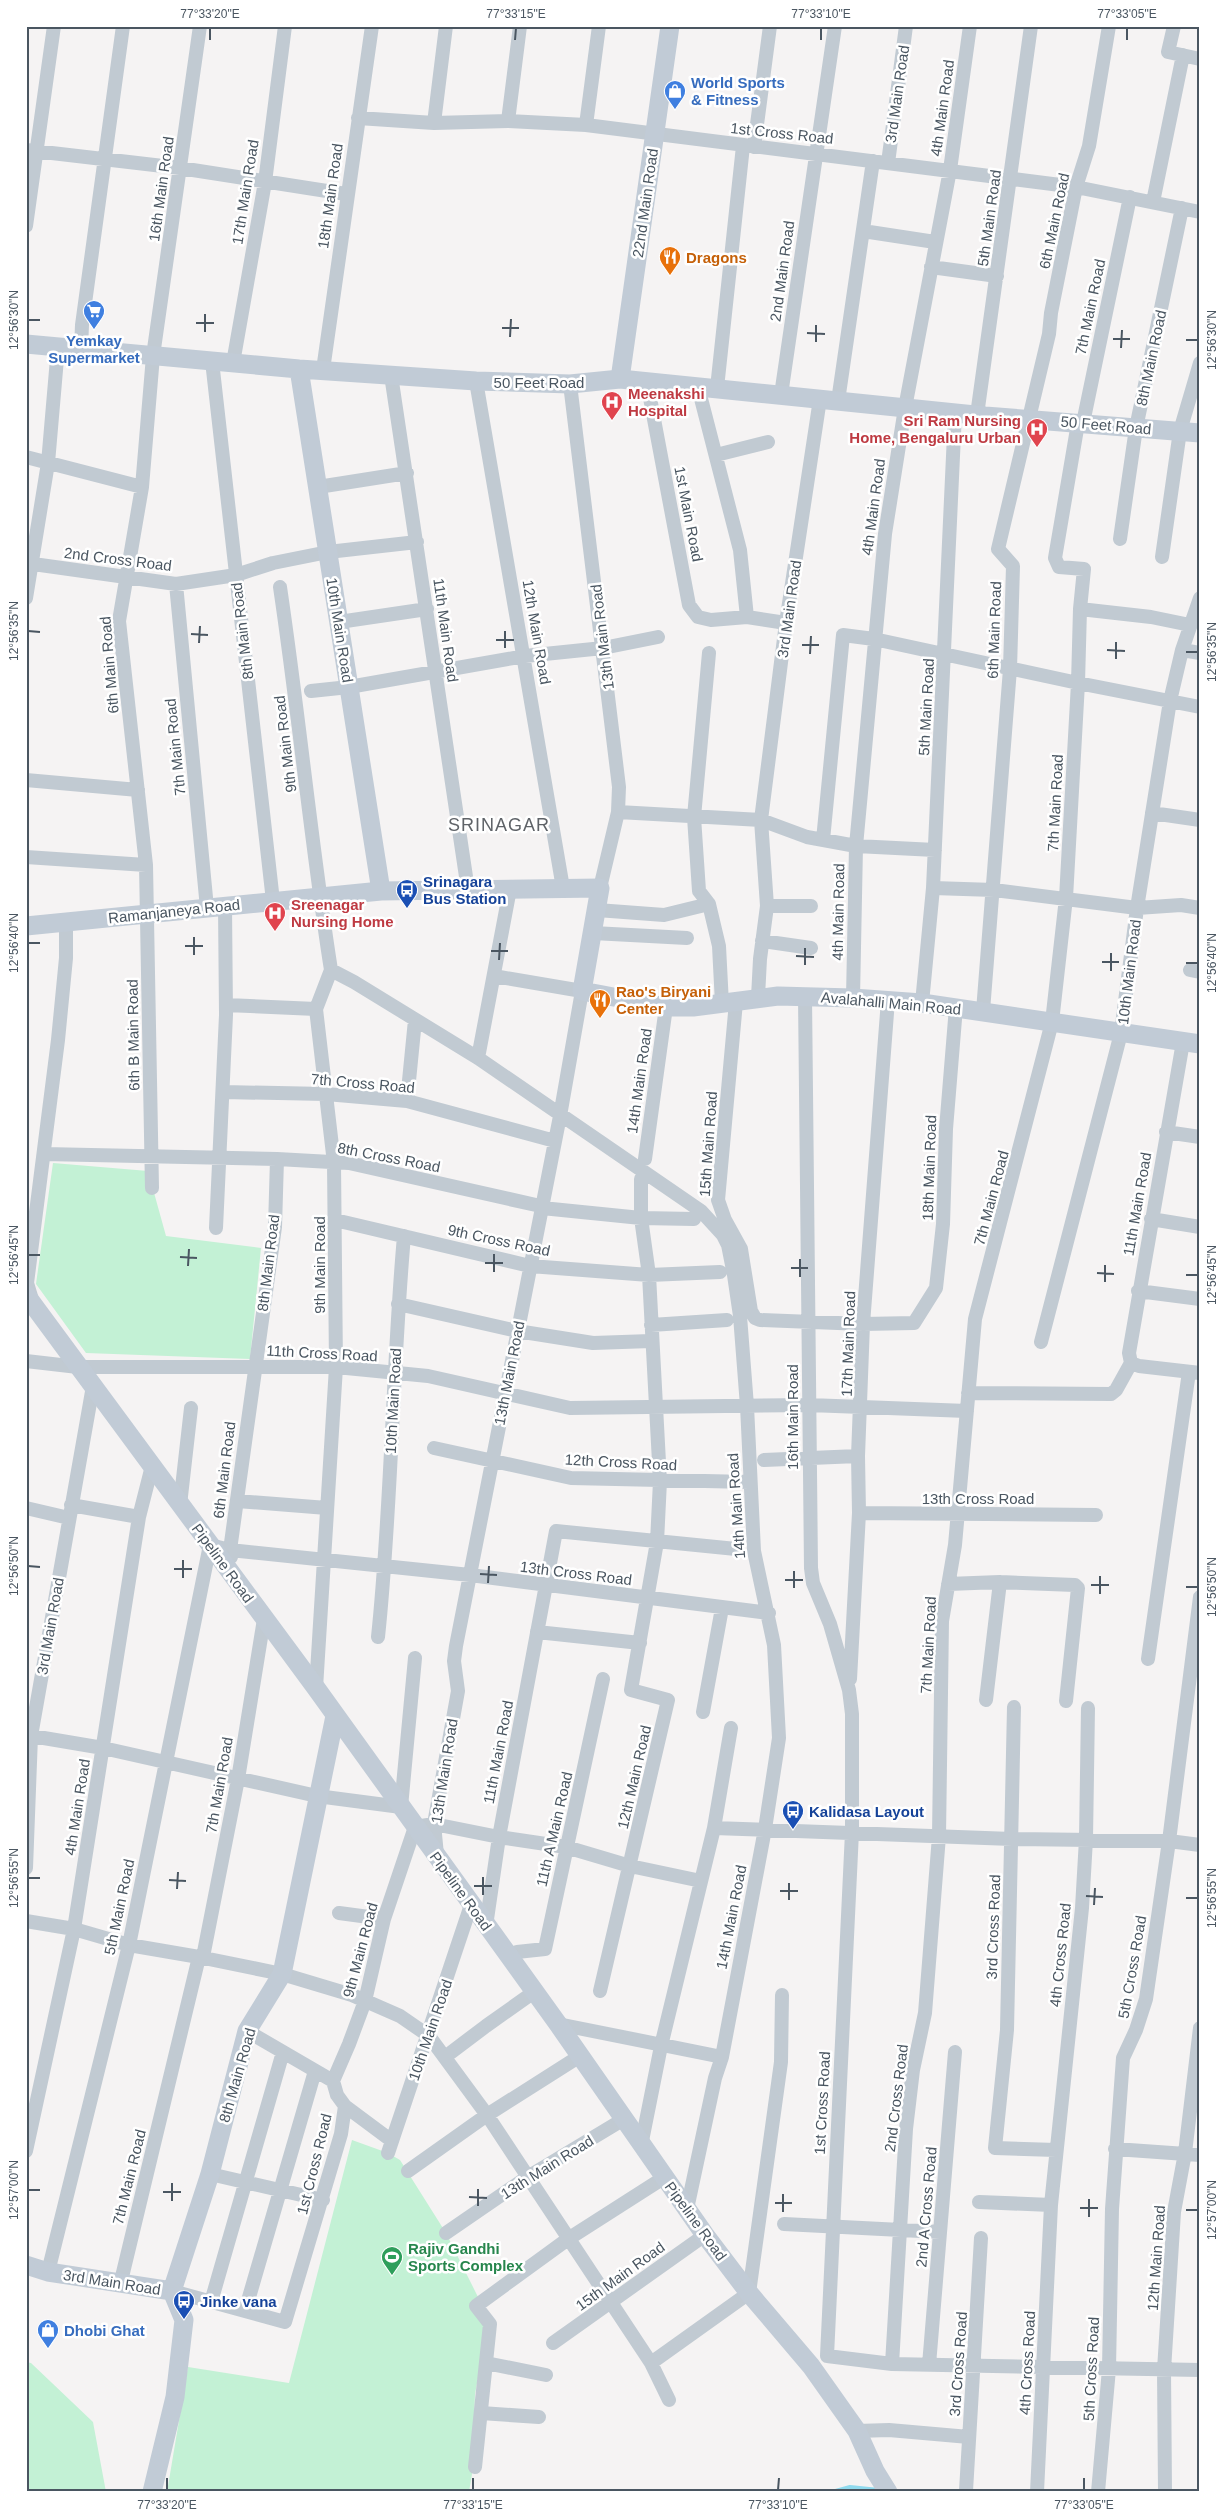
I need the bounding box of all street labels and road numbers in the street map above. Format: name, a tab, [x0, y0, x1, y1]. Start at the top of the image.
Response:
street label: 3rd Main Road	[882, 44, 912, 144]
street label: 4th Main Road	[927, 59, 957, 157]
street label: 1st Cross Road	[730, 119, 834, 147]
street label: 16th Main Road	[145, 135, 177, 243]
street label: 17th Main Road	[228, 138, 262, 246]
street label: 18th Main Road	[314, 142, 346, 250]
street label: 22nd Main Road	[629, 147, 661, 259]
street label: 5th Main Road	[974, 169, 1004, 267]
street label: 6th Main Road	[1036, 172, 1072, 270]
street label: 2nd Main Road	[767, 219, 797, 323]
street label: 7th Main Road	[1072, 258, 1108, 356]
street label: 8th Main Road	[1133, 309, 1169, 407]
street label: 50 Feet Road	[494, 374, 584, 391]
street label: 50 Feet Road	[1060, 413, 1152, 437]
street label: 4th Main Road	[858, 458, 888, 556]
street label: 1st Main Road	[671, 465, 707, 563]
street label: 2nd Cross Road	[63, 544, 173, 574]
street label: 3rd Main Road	[774, 559, 804, 659]
street label: 10th Main Road	[323, 576, 357, 684]
street label: 11th Main Road	[430, 577, 462, 683]
street label: 12th Main Road	[519, 578, 555, 686]
street label: 6th Main Road	[984, 581, 1004, 679]
street label: 8th Main Road	[228, 582, 256, 680]
street label: 13th Main Road	[587, 583, 617, 691]
street label: 6th Main Road	[96, 616, 122, 714]
street label: 5th Main Road	[915, 658, 937, 756]
street label: 9th Main Road	[271, 695, 299, 793]
street label: 7th Main Road	[161, 698, 189, 796]
street label: 7th Main Road	[1044, 754, 1066, 852]
street label: 4th Main Road	[829, 863, 847, 961]
street label: Ramanjaneya Road	[107, 896, 241, 926]
street label: 10th Main Road	[1114, 918, 1144, 1026]
street label: 6th B Main Road	[124, 979, 142, 1091]
street label: Avalahalli Main Road	[820, 988, 962, 1018]
street label: 14th Main Road	[623, 1027, 655, 1135]
street label: 7th Cross Road	[310, 1070, 416, 1096]
street label: 15th Main Road	[696, 1091, 720, 1197]
street label: 18th Main Road	[919, 1115, 939, 1221]
street label: 8th Cross Road	[336, 1139, 442, 1175]
street label: 7th Main Road	[970, 1149, 1012, 1247]
street label: 11th Main Road	[1120, 1151, 1154, 1257]
street label: 8th Main Road	[254, 1214, 282, 1312]
street label: 9th Main Road	[311, 1216, 328, 1314]
street label: 9th Cross Road	[446, 1221, 552, 1259]
street label: 17th Main Road	[838, 1291, 858, 1397]
street label: 13th Main Road	[491, 1319, 527, 1427]
street label: 11th Cross Road	[266, 1342, 378, 1364]
street label: 10th Main Road	[382, 1348, 404, 1454]
street label: 16th Main Road	[784, 1364, 801, 1470]
street label: 6th Main Road	[210, 1421, 238, 1519]
street label: 12th Cross Road	[564, 1451, 678, 1473]
street label: 14th Main Road	[724, 1453, 748, 1559]
street label: 13th Cross Road	[922, 1490, 1034, 1507]
street label: Pipeline Road	[189, 1520, 257, 1606]
street label: 13th Cross Road	[519, 1558, 633, 1588]
street label: 3rd Main Road	[33, 1576, 67, 1676]
street label: 7th Main Road	[917, 1596, 939, 1694]
street label: 11th Main Road	[480, 1699, 516, 1805]
street label: 13th Main Road	[427, 1717, 461, 1825]
street label: 12th Main Road	[614, 1723, 654, 1831]
street label: 7th Main Road	[202, 1735, 236, 1835]
street label: 4th Main Road	[61, 1757, 93, 1857]
street label: 11th A Main Road	[533, 1770, 575, 1888]
street label: Pipeline Road	[427, 1848, 495, 1934]
street label: 5th Main Road	[101, 1858, 137, 1956]
street label: 14th Main Road	[713, 1863, 749, 1971]
street label: 3rd Cross Road	[983, 1874, 1003, 1980]
street label: 9th Main Road	[339, 1901, 381, 1999]
street label: 4th Cross Road	[1046, 1902, 1074, 2008]
street label: 5th Cross Road	[1115, 1914, 1149, 2020]
street label: 10th Main Road	[405, 1977, 455, 2083]
street label: 8th Main Road	[215, 2026, 259, 2124]
street label: 2nd Cross Road	[881, 2043, 911, 2153]
street label: 1st Cross Road	[811, 2051, 833, 2155]
street label: 1st Cross Road	[293, 2112, 335, 2216]
street label: 7th Main Road	[109, 2128, 149, 2226]
street label: 13th Main Road	[498, 2132, 596, 2202]
street label: 2nd A Cross Road	[912, 2146, 940, 2268]
street label: Pipeline Road	[662, 2178, 730, 2264]
street label: 12th Main Road	[1144, 2205, 1168, 2311]
street label: 15th Main Road	[572, 2238, 668, 2314]
street label: 3rd Main Road	[62, 2266, 162, 2298]
street label: 3rd Cross Road	[946, 2311, 970, 2417]
street label: 4th Cross Road	[1016, 2311, 1038, 2415]
street label: 5th Cross Road	[1080, 2317, 1102, 2421]

